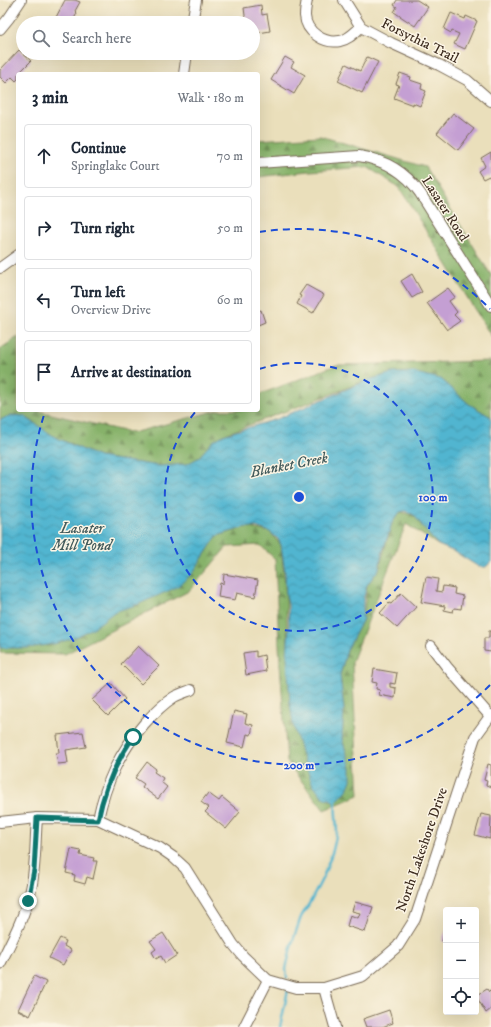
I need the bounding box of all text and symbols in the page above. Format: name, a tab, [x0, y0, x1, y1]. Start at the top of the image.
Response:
street label: Forsythia Trail	[378, 15, 462, 68]
search box	[16, 16, 260, 60]
icon: search	[30, 27, 52, 49]
text: Search here	[62, 29, 131, 48]
text: 3 min	[32, 87, 68, 109]
text: Walk · 180 m	[177, 90, 244, 106]
text: Continue	[71, 139, 126, 158]
icon: ahead	[33, 145, 55, 167]
text: 70 m	[217, 148, 243, 164]
text: Springlake Court	[71, 158, 160, 174]
street label: Lasater Road	[417, 173, 473, 245]
icon: right	[33, 217, 55, 239]
text: Turn right	[71, 219, 134, 238]
text: 50 m	[217, 220, 243, 236]
text: Turn left	[71, 283, 125, 302]
icon: left	[33, 289, 55, 311]
text: 60 m	[217, 292, 243, 308]
text: Overview Drive	[71, 302, 151, 318]
icon: arrive	[33, 361, 55, 383]
text: Arrive at destination	[71, 363, 191, 382]
water label: Blanket Creek	[248, 448, 330, 482]
centre of rings	[292, 490, 306, 504]
text: 100 m	[419, 490, 447, 505]
water label: Lasater Mill Pond	[51, 519, 114, 555]
route start	[124, 728, 142, 746]
text: 200 m	[284, 758, 314, 773]
street label: North Lakeshore Drive	[392, 785, 452, 915]
route end	[19, 892, 37, 910]
map controls	[443, 907, 479, 1015]
button: +	[443, 907, 479, 943]
button: −	[443, 943, 479, 979]
button: locate	[443, 979, 479, 1015]

